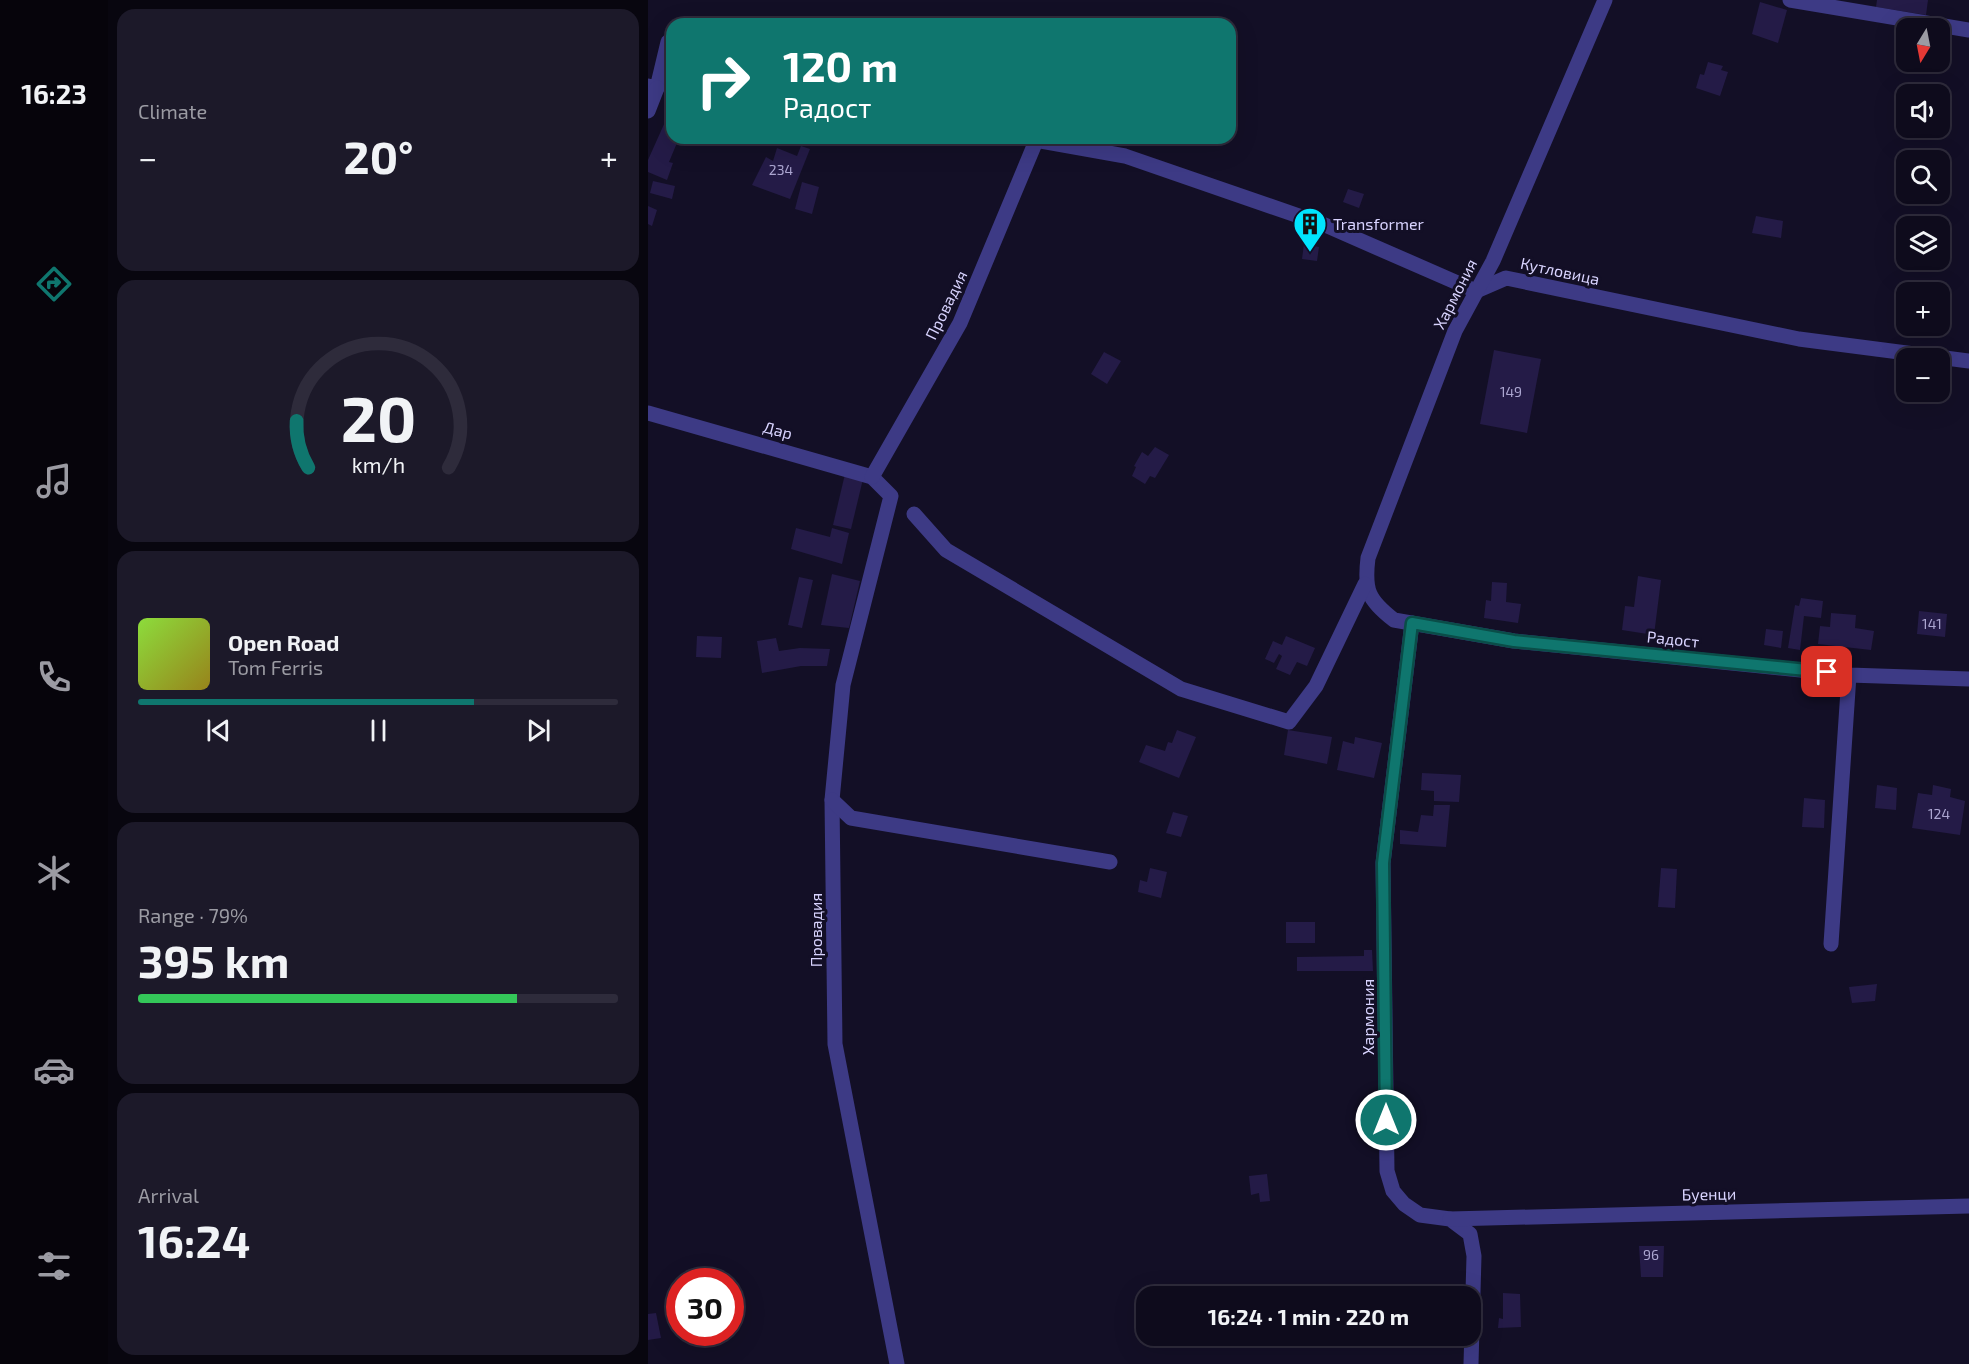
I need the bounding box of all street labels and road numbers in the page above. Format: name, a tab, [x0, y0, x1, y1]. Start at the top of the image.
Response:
street label: Кутловица	[1519, 253, 1601, 289]
street label: Хармония	[1429, 255, 1480, 332]
street label: Провадия	[921, 267, 970, 342]
street label: Дар	[762, 417, 795, 442]
street label: Радост	[1646, 626, 1700, 651]
street label: Провадия	[806, 893, 825, 967]
street label: Хармония	[1358, 979, 1377, 1055]
street label: Буенци	[1681, 1184, 1737, 1204]

